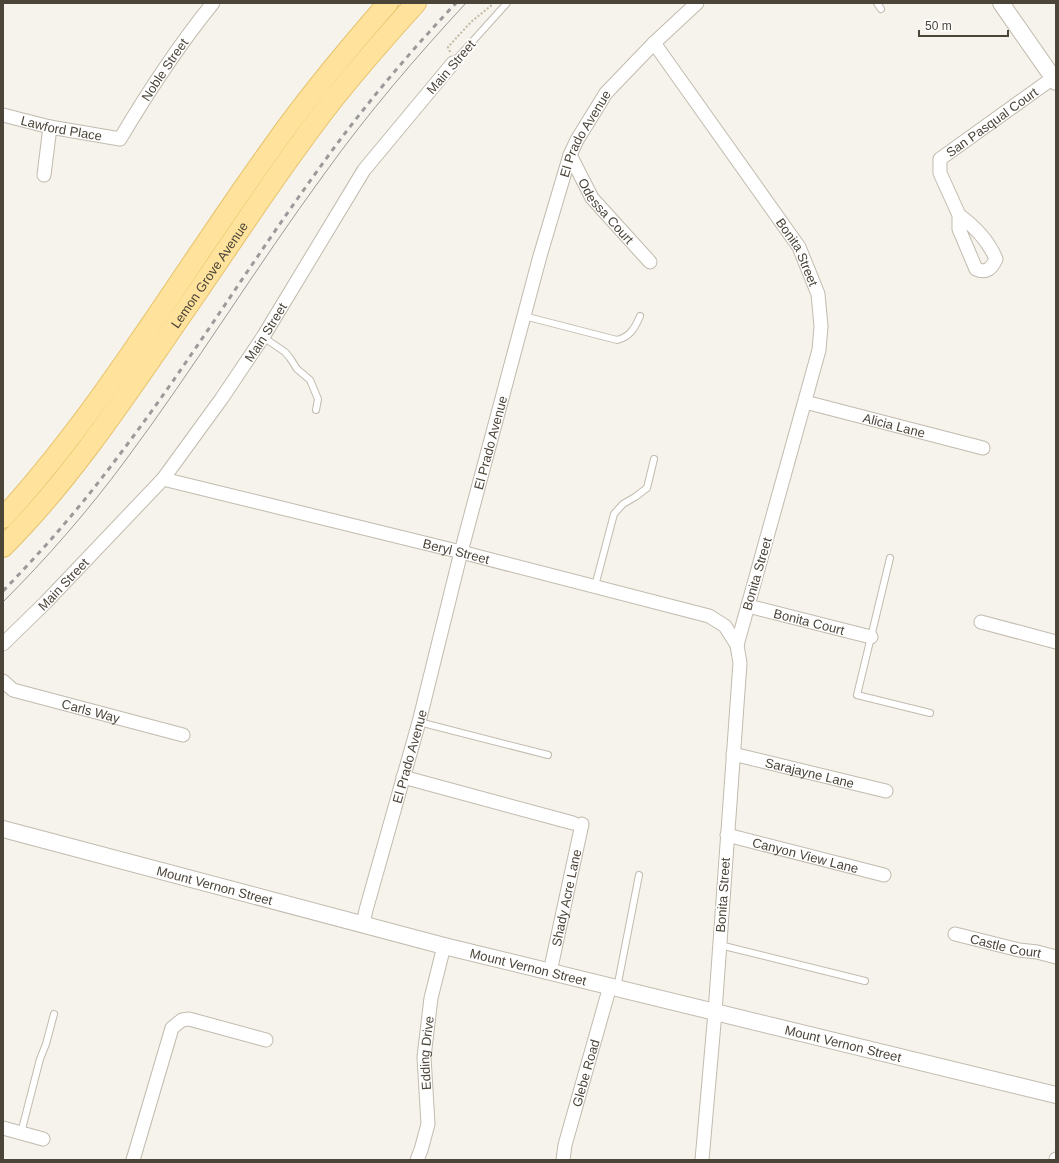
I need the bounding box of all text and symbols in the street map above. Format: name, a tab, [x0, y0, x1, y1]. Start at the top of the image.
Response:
scale bar	[919, 12, 1008, 38]
text: 50 m	[925, 19, 952, 33]
street label: Noble Street	[138, 35, 191, 104]
street label: Main Street	[424, 37, 479, 97]
street label: San Pasqual Court	[943, 84, 1041, 160]
street label: El Prado Avenue	[556, 87, 613, 179]
street label: Lawford Place	[19, 112, 103, 143]
street label: Odessa Court	[576, 175, 637, 247]
street label: Bonita Street	[773, 215, 822, 288]
street label: Lemon Grove Avenue	[167, 219, 251, 331]
street label: Main Street	[241, 300, 290, 364]
street label: El Prado Avenue	[470, 394, 510, 491]
street label: Alicia Lane	[861, 410, 927, 440]
street label: Beryl Street	[422, 535, 492, 567]
street label: Bonita Street	[739, 535, 775, 612]
street label: Main Street	[35, 554, 92, 613]
street label: Bonita Court	[772, 605, 846, 638]
street label: Carls Way	[60, 696, 122, 726]
street label: El Prado Avenue	[389, 708, 429, 805]
street label: Sarajayne Lane	[764, 755, 856, 791]
street label: Canyon View Lane	[751, 834, 860, 876]
street label: Shady Acre Lane	[548, 848, 584, 948]
street label: Bonita Street	[713, 857, 733, 933]
street label: Mount Vernon Street	[155, 863, 275, 908]
street label: Castle Court	[969, 931, 1043, 960]
street label: Mount Vernon Street	[468, 945, 588, 988]
street label: Edding Drive	[417, 1015, 436, 1090]
street label: Mount Vernon Street	[783, 1022, 903, 1065]
street label: Glebe Road	[569, 1038, 602, 1108]

